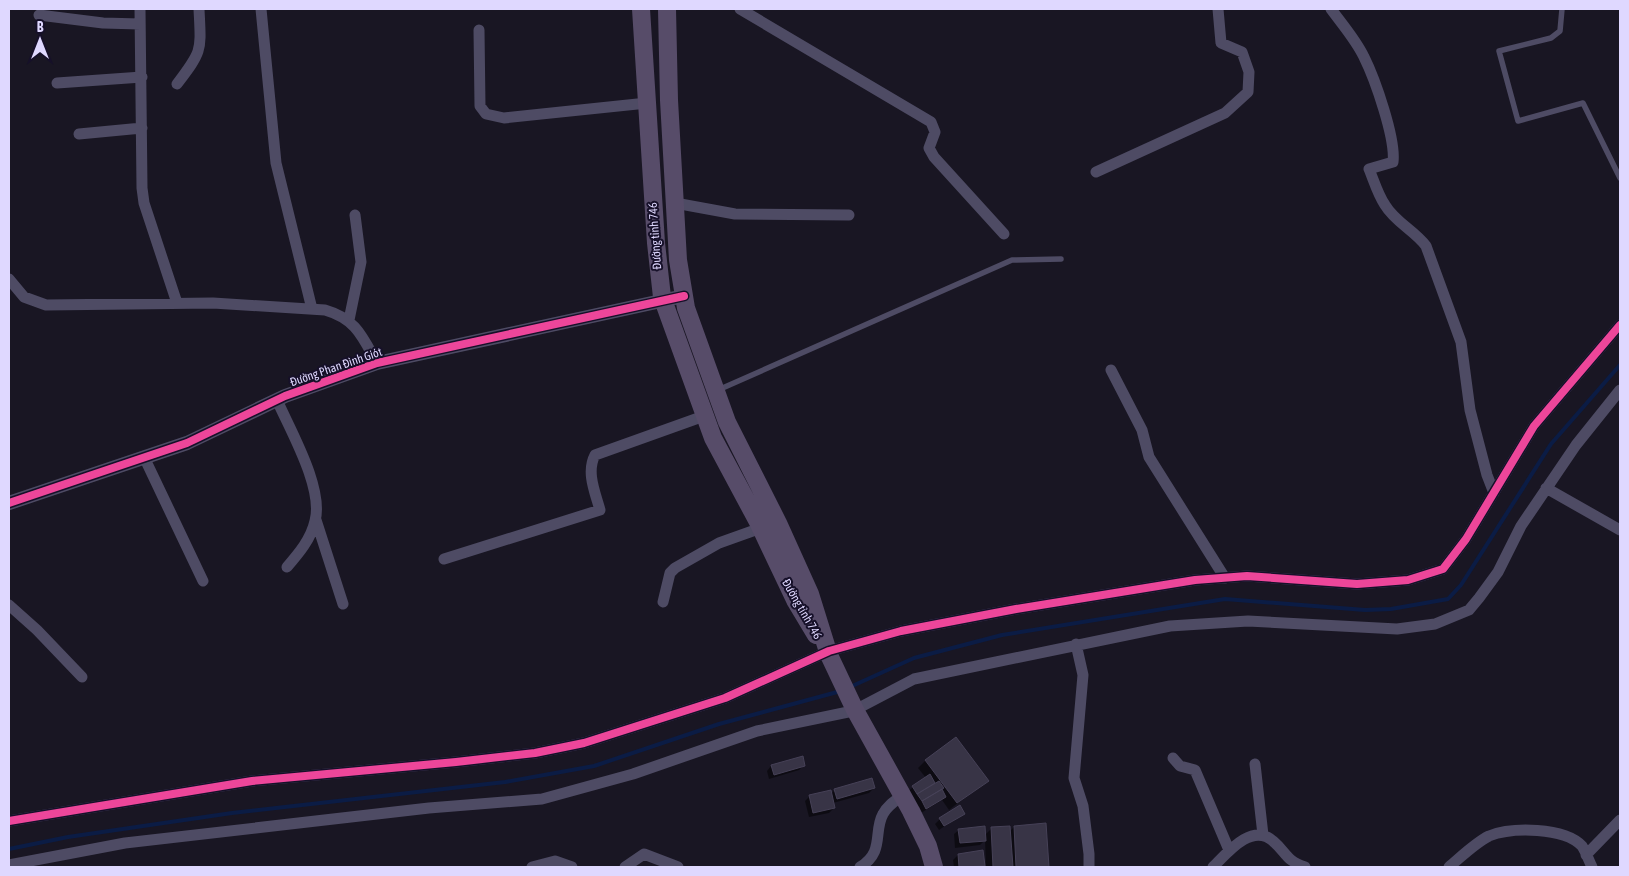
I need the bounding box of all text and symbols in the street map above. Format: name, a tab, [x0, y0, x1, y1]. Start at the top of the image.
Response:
north arrow	[15, 15, 65, 65]
text: B	[37, 19, 44, 35]
street label: Đường tỉnh 746	[646, 202, 664, 270]
street label: Đường Phan Đình Giót	[288, 344, 384, 389]
street label: Đường tỉnh 746	[779, 576, 825, 642]

